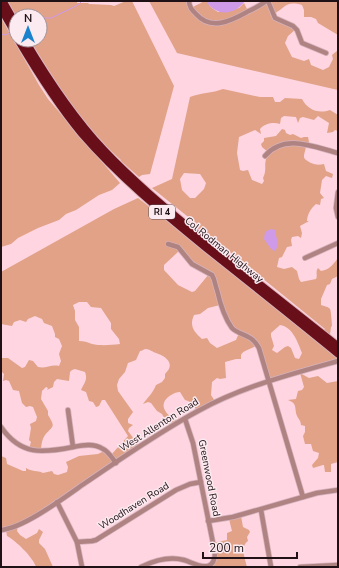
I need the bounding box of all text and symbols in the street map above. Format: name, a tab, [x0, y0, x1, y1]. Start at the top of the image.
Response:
north arrow	[8, 8, 48, 48]
text: N	[24, 11, 32, 26]
road number: RI 4	[149, 205, 175, 219]
street label: Col Rodman Highway	[182, 214, 267, 287]
street label: West Allenton Road	[117, 395, 202, 455]
street label: Greenwood Road	[195, 438, 223, 518]
street label: Woodhaven Road	[96, 479, 172, 533]
scale bar	[203, 534, 297, 560]
text: 200 m	[209, 540, 244, 556]

